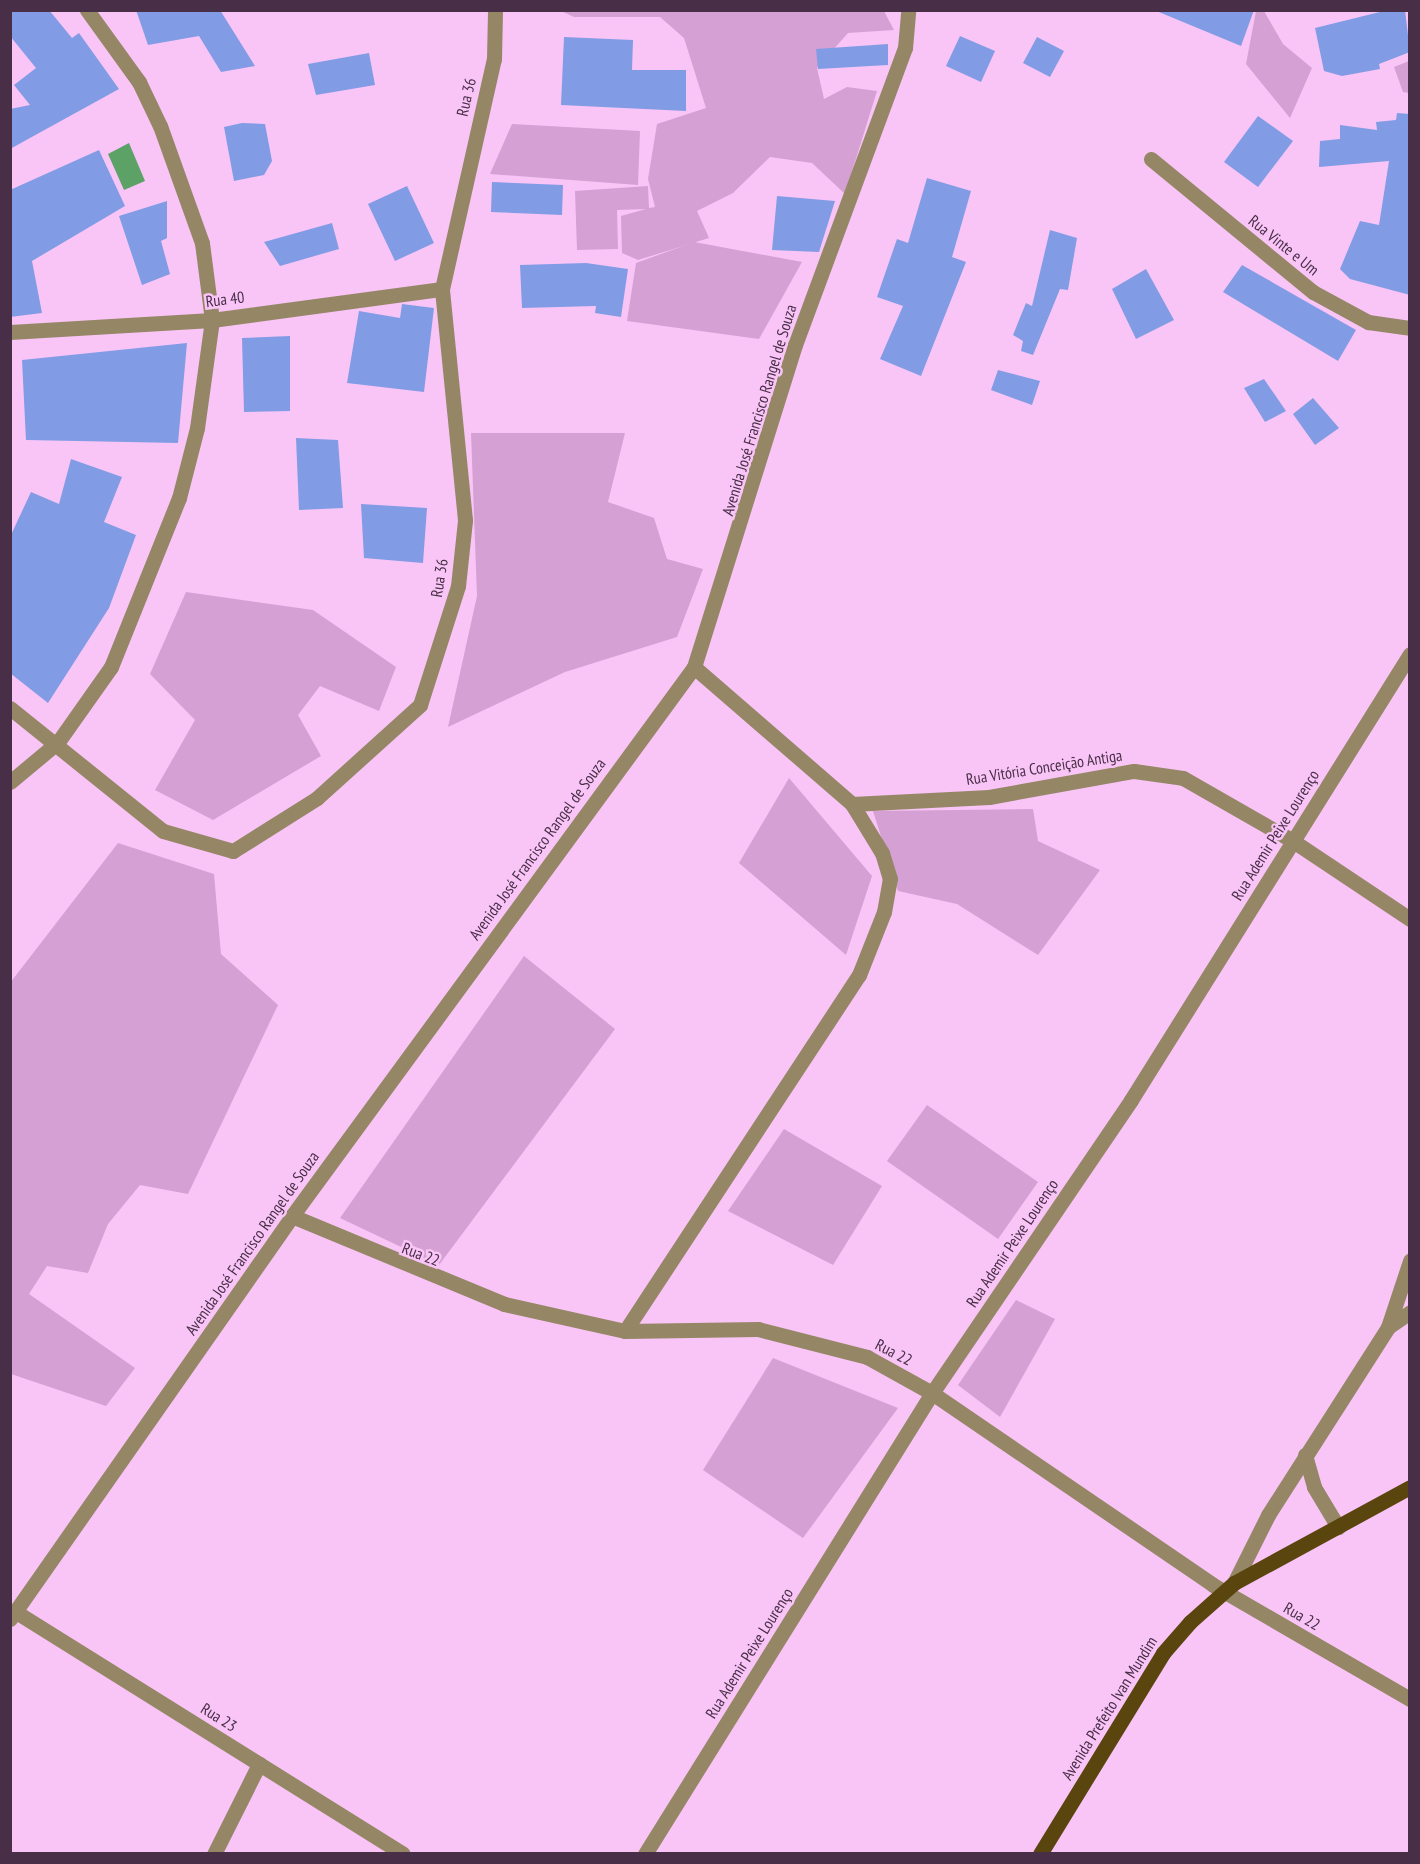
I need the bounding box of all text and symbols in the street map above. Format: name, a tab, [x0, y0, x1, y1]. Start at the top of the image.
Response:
street label: Rua 36	[452, 76, 480, 118]
street label: Rua Vinte e Um	[1245, 211, 1323, 279]
street label: Rua 40	[205, 287, 245, 311]
street label: Avenida José Francisco Rangel de Souza	[718, 302, 800, 518]
street label: Rua 36	[426, 557, 452, 599]
street label: Rua Vitória Conceição Antiga	[964, 745, 1124, 789]
street label: Avenida José Francisco Rangel de Souza	[465, 755, 609, 943]
street label: Rua Ademir Peixe Lourenço	[1227, 766, 1323, 904]
street label: Avenida José Francisco Rangel de Souza	[181, 1148, 323, 1338]
street label: Rua Ademir Peixe Lourenço	[962, 1175, 1062, 1311]
street label: Rua 22	[399, 1238, 443, 1270]
street label: Rua 22	[872, 1335, 916, 1369]
street label: Rua Ademir Peixe Lourenço	[701, 1584, 797, 1722]
street label: Rua 22	[1280, 1598, 1324, 1634]
street label: Avenida Prefeito Ivan Mundim	[1057, 1633, 1161, 1783]
street label: Rua 23	[197, 1699, 241, 1735]

